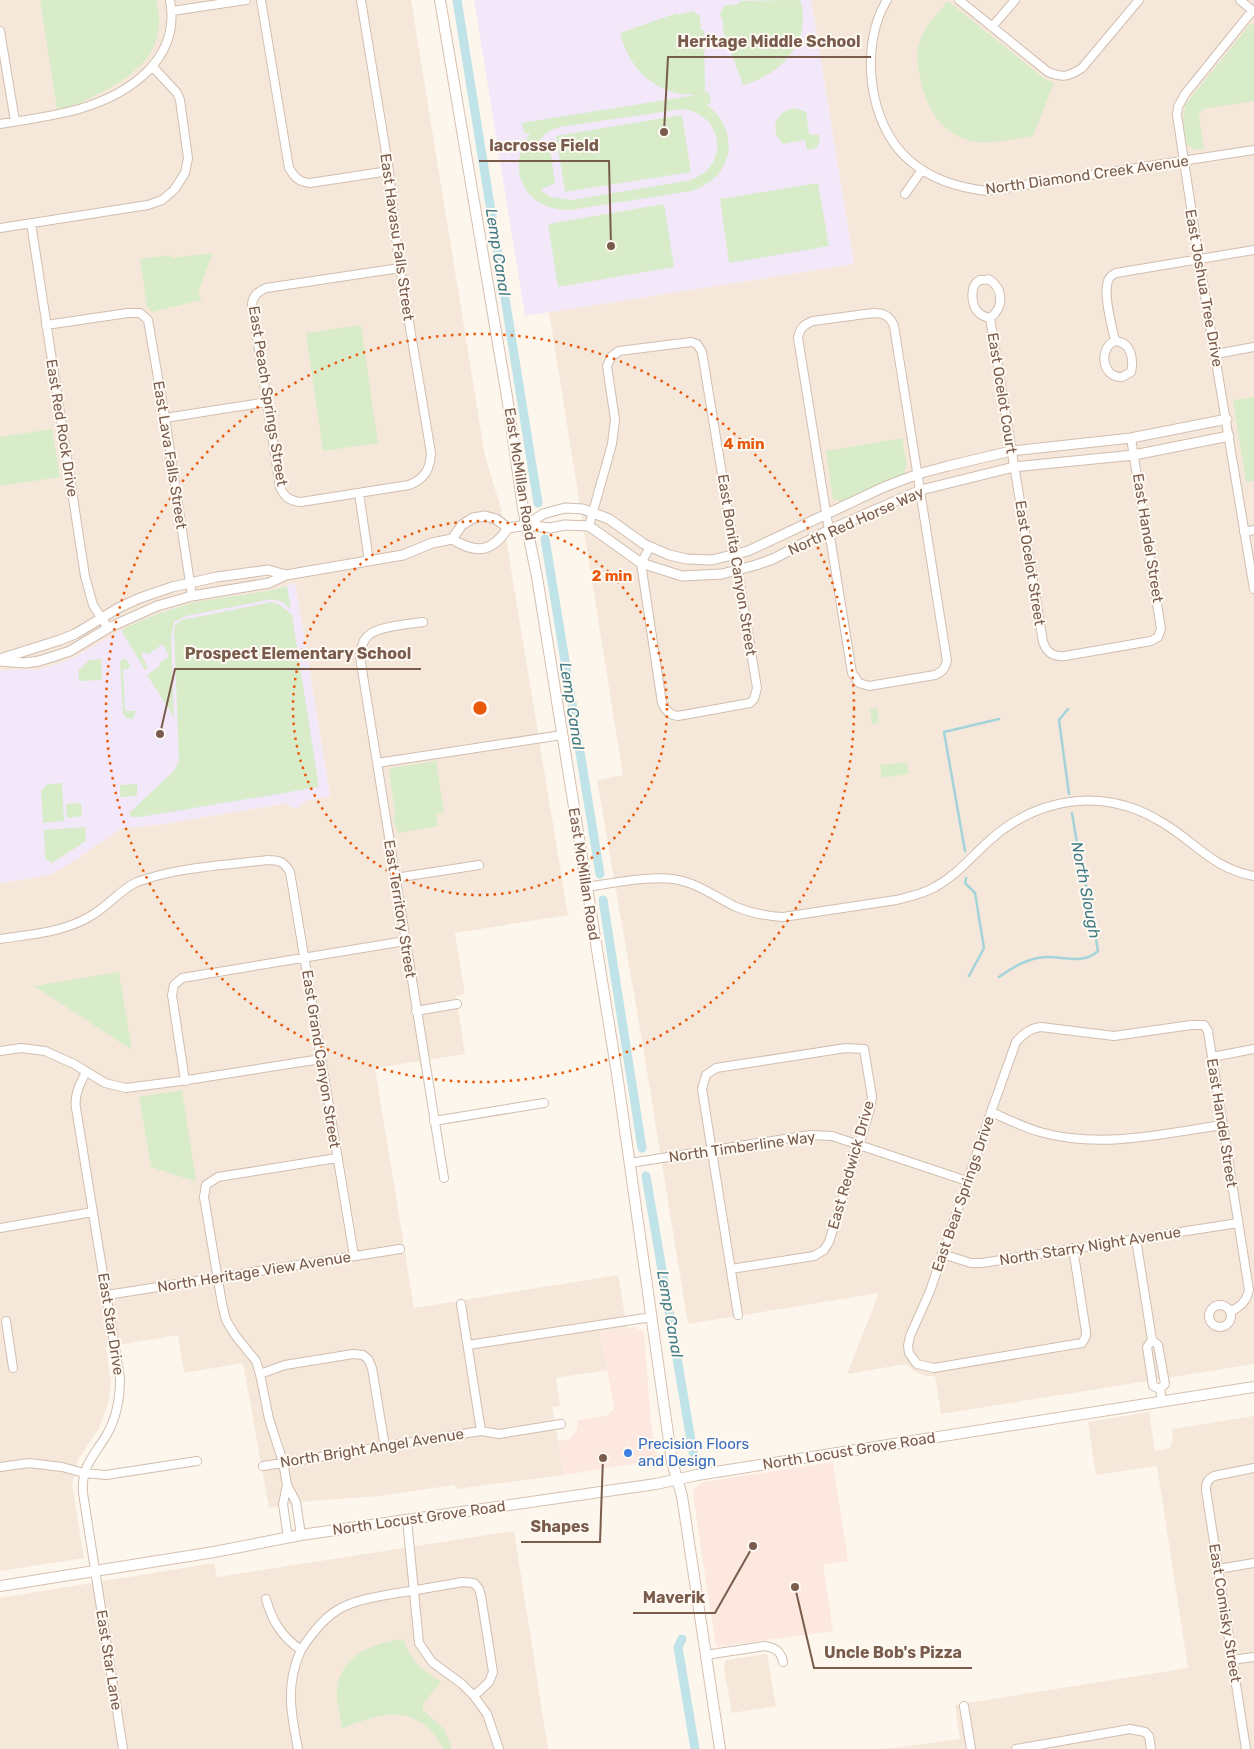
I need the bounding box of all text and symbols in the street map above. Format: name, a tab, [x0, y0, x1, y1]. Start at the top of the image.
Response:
callout: Heritage Middle School	[668, 26, 871, 57]
text: Heritage Middle School	[677, 32, 861, 51]
callout: lacrosse Field	[479, 130, 609, 161]
text: lacrosse Field	[489, 136, 599, 155]
street label: East Havasu Falls Street	[376, 152, 418, 322]
street label: North Diamond Creek Avenue	[984, 152, 1190, 198]
water label: Lemp Canal	[482, 207, 514, 298]
street label: East Joshua Tree Drive	[1181, 208, 1227, 368]
street label: East Peach Springs Street	[245, 305, 291, 488]
street label: East Ocelot Court	[984, 331, 1020, 455]
street label: East Red Rock Drive	[42, 358, 82, 498]
street label: East Lava Falls Street	[149, 380, 191, 530]
street label: East McMillan Road	[501, 406, 539, 542]
text: 4 min	[723, 435, 765, 453]
street label: East Handel Street	[1129, 472, 1167, 604]
street label: East Bonita Canyon Street	[714, 473, 760, 657]
street label: North Red Horse Way	[785, 483, 927, 559]
street label: East Ocelot Street	[1011, 499, 1049, 627]
text: 2 min	[592, 567, 632, 585]
callout: Prospect Elementary School	[175, 638, 421, 669]
text: Prospect Elementary School	[185, 644, 411, 663]
water label: Lemp Canal	[556, 661, 588, 752]
centre of rings	[471, 699, 489, 717]
street label: East McMillan Road	[565, 806, 603, 942]
street label: East Territory Street	[380, 838, 420, 980]
water label: North Slough	[1067, 840, 1105, 940]
street label: East Grand Canyon Street	[298, 969, 344, 1150]
street label: East Handel Street	[1203, 1057, 1241, 1189]
street label: East Redwick Drive	[824, 1099, 878, 1231]
street label: East Bear Springs Drive	[928, 1114, 998, 1274]
street label: North Timberline Way	[667, 1128, 817, 1166]
street label: North Starry Night Avenue	[998, 1223, 1182, 1269]
street label: North Heritage View Avenue	[156, 1248, 352, 1296]
water label: Lemp Canal	[653, 1269, 687, 1360]
street label: East Star Drive	[94, 1272, 128, 1376]
street label: North Bright Angel Avenue	[279, 1425, 465, 1471]
street label: North Locust Grove Road	[761, 1428, 937, 1474]
place label: Precision Floors and Design	[638, 1435, 749, 1470]
marker: Precision Floors and Design	[622, 1447, 634, 1459]
street label: North Locust Grove Road	[331, 1497, 507, 1539]
callout: Shapes	[521, 1511, 600, 1542]
text: Shapes	[531, 1517, 590, 1536]
street label: East Comisky Street	[1205, 1542, 1245, 1684]
callout: Maverik	[633, 1582, 715, 1613]
text: Maverik	[643, 1588, 706, 1607]
street label: East Star Lane	[92, 1609, 126, 1711]
callout: Uncle Bob's Pizza	[814, 1637, 972, 1668]
text: Uncle Bob's Pizza	[824, 1643, 962, 1662]

